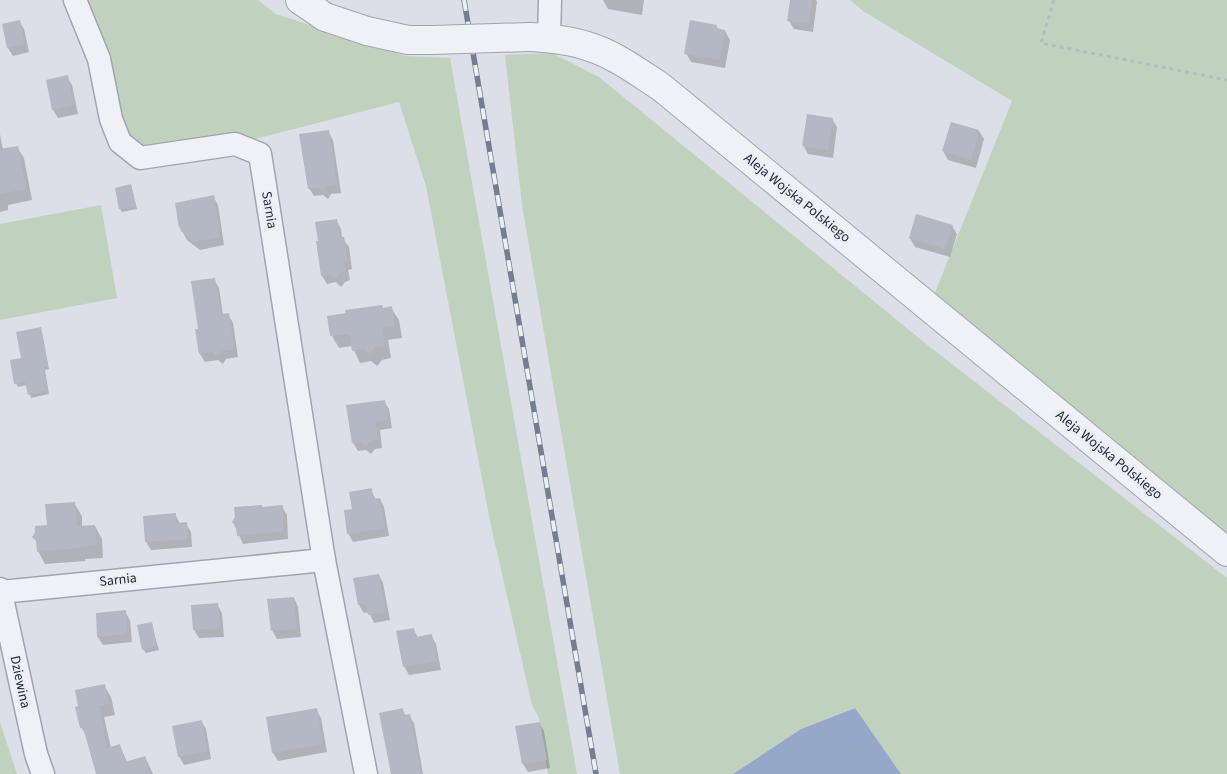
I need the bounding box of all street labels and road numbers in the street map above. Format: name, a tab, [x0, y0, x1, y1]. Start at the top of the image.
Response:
street label: Aleja Wojska Polskiego	[739, 149, 855, 247]
street label: Sarnia	[256, 190, 282, 230]
street label: Aleja Wojska Polskiego	[1051, 406, 1167, 504]
street label: Sarnia	[98, 568, 138, 592]
street label: Dziewina	[5, 654, 35, 710]

